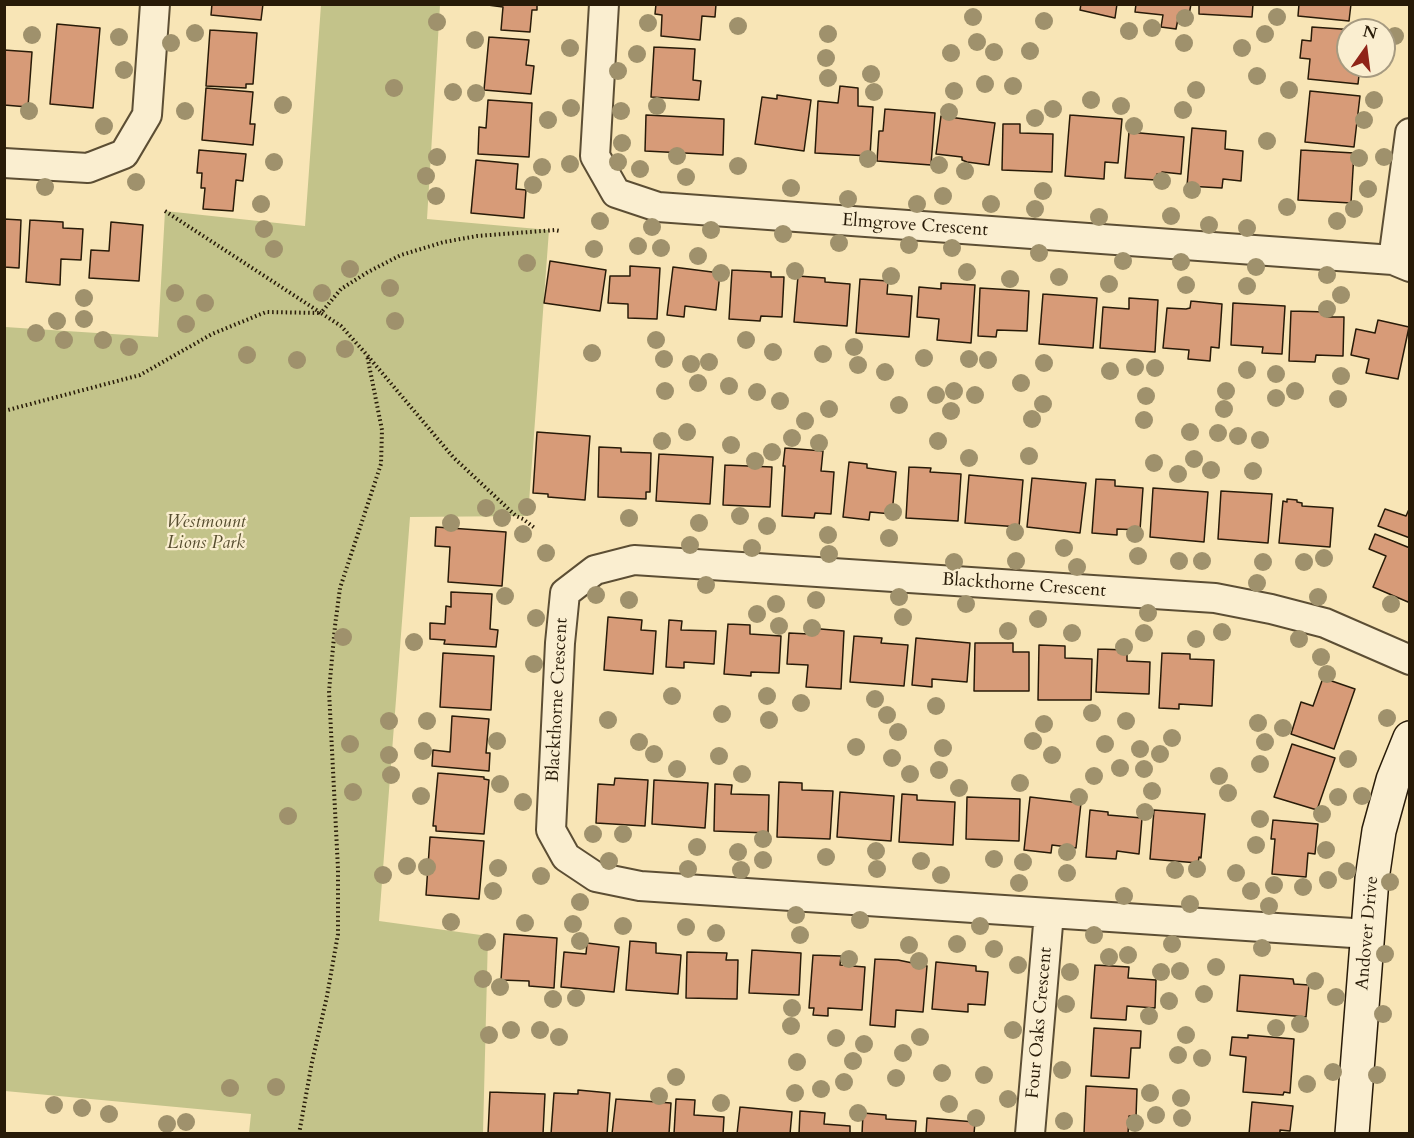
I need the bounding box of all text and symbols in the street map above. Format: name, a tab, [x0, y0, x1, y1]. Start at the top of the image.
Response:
north arrow	[1336, 18, 1396, 78]
text: N	[1360, 20, 1379, 45]
street label: Elmgrove Crescent	[841, 210, 989, 242]
park label: Westmount Lions Park	[166, 512, 246, 554]
street label: Blackthorne Crescent	[941, 569, 1107, 603]
street label: Blackthorne Crescent	[543, 617, 573, 783]
street label: Andover Drive	[1352, 875, 1384, 991]
street label: Four Oaks Crescent	[1023, 946, 1057, 1100]

